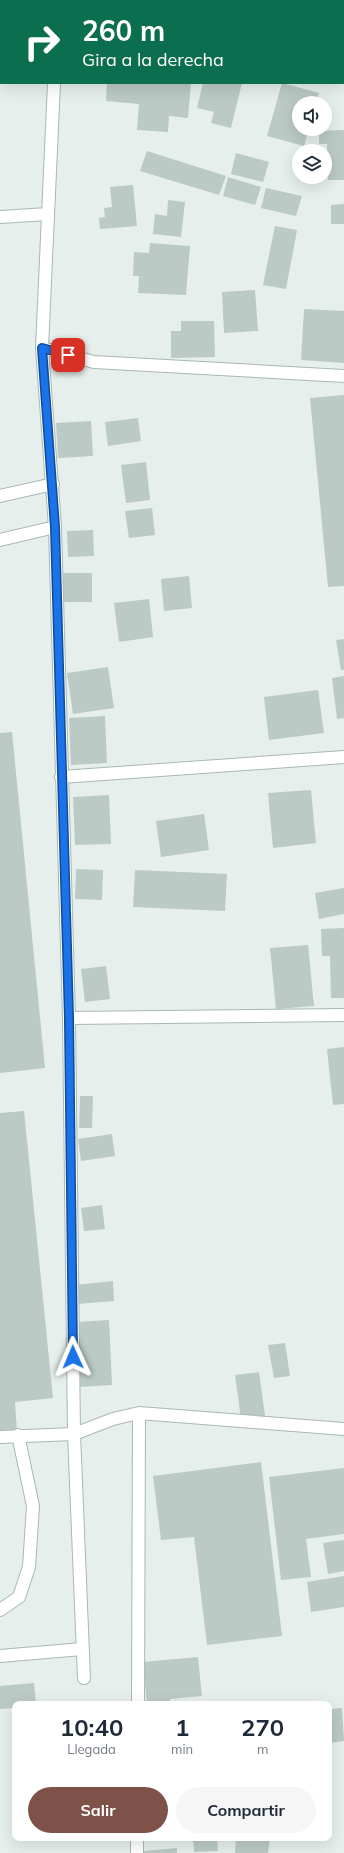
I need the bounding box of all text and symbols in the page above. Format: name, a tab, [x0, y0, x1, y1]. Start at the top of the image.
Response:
text: 260 m	[82, 13, 165, 48]
icon: right	[16, 16, 68, 68]
text: Gira a la derecha	[82, 48, 224, 71]
map controls	[292, 96, 332, 184]
button: sound	[292, 96, 332, 136]
button: layers	[292, 144, 332, 184]
pin	[51, 338, 85, 372]
icon: arrive	[57, 344, 79, 366]
position arrow	[52, 1336, 94, 1378]
text: 10:40	[60, 1712, 123, 1742]
text: 1	[175, 1712, 189, 1742]
text: 270	[241, 1712, 284, 1742]
text: Llegada	[67, 1741, 116, 1757]
text: min	[171, 1741, 193, 1757]
text: m	[257, 1741, 268, 1757]
button: Salir	[28, 1787, 168, 1833]
button: Compartir	[176, 1787, 316, 1833]

